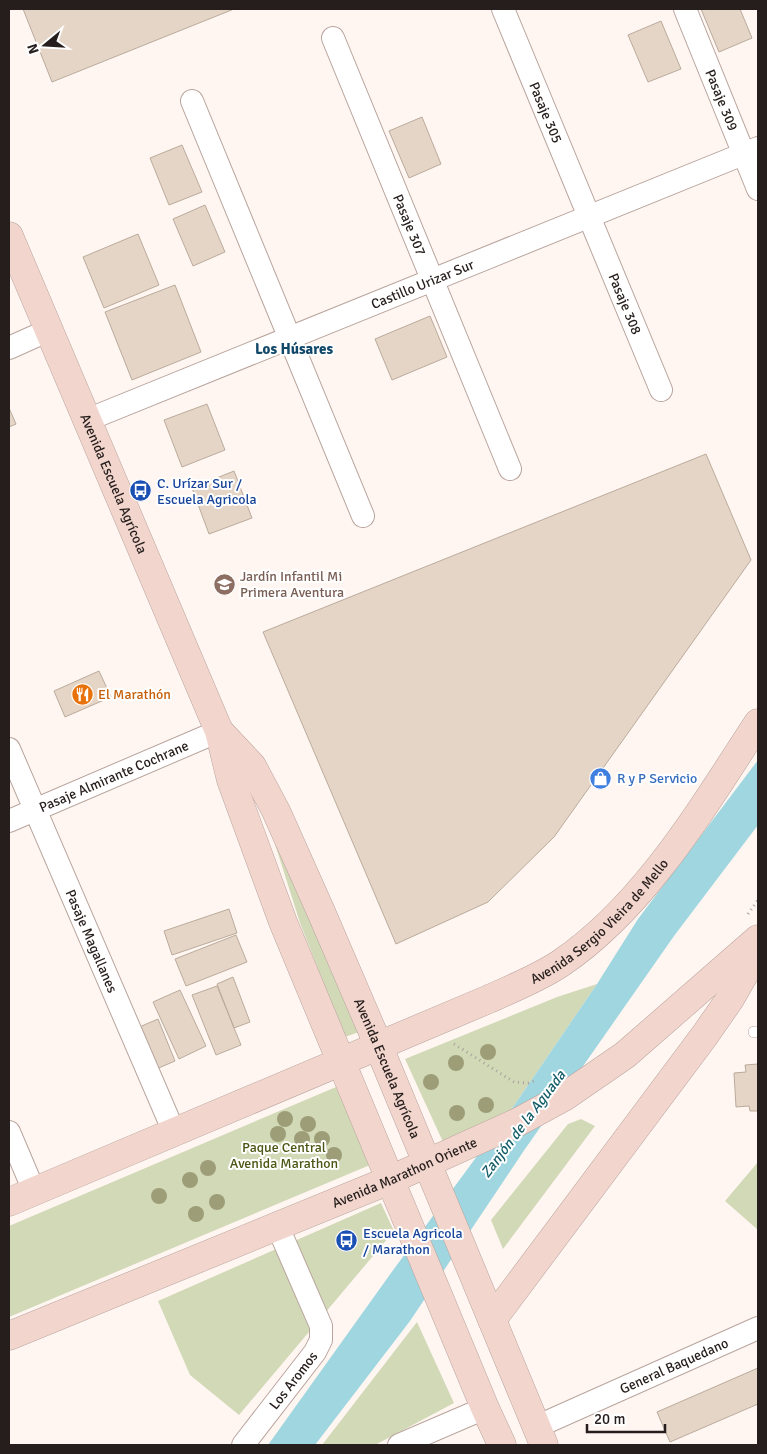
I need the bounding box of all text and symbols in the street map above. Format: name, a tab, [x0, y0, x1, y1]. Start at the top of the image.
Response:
north arrow	[20, 20, 70, 70]
text: N	[24, 42, 43, 56]
street label: Pasaje 309	[702, 67, 742, 133]
street label: Pasaje 305	[526, 79, 566, 146]
street label: Pasaje 307	[390, 192, 430, 258]
street label: Castillo Urizar Sur	[369, 255, 477, 312]
street label: Pasaje 308	[605, 271, 645, 337]
district label: Los Húsares	[255, 340, 333, 358]
street label: Avenida Escuela Agrícola	[77, 411, 151, 556]
place label: C. Urízar Sur / Escuela Agricola	[157, 475, 257, 508]
bus stop icon: C. Urízar Sur / Escuela Agricola	[129, 479, 153, 503]
place label: Jardín Infantil Mi Primera Aventura	[240, 568, 344, 601]
school or university icon: Jardín Infantil Mi Primera Aventura	[212, 572, 236, 596]
restaurant icon: El Marathón	[70, 682, 94, 706]
place label: El Marathón	[98, 686, 171, 703]
street label: Pasaje Almirante Cochrane	[36, 737, 191, 816]
shop icon: R y P Servicio	[589, 766, 613, 790]
place label: R y P Servicio	[617, 770, 697, 787]
street label: Avenida Sergio Vieira de Mello	[527, 855, 672, 988]
street label: Pasaje Magallanes	[62, 887, 121, 995]
street label: Avenida Escuela Agrícola	[351, 995, 424, 1141]
water label: Zanjón de la Aguada	[477, 1066, 569, 1181]
street label: Avenida Marathon Oriente	[329, 1133, 480, 1211]
park label: Paque Central Avenida Marathon	[230, 1139, 338, 1172]
place label: Escuela Agricola / Marathon	[363, 1225, 463, 1258]
bus stop icon: Escuela Agricola / Marathon	[335, 1229, 359, 1253]
street label: General Baquedano	[617, 1334, 731, 1397]
street label: Los Aromos	[265, 1348, 321, 1413]
scale bar	[587, 1402, 664, 1434]
text: 20 m	[594, 1410, 625, 1428]

